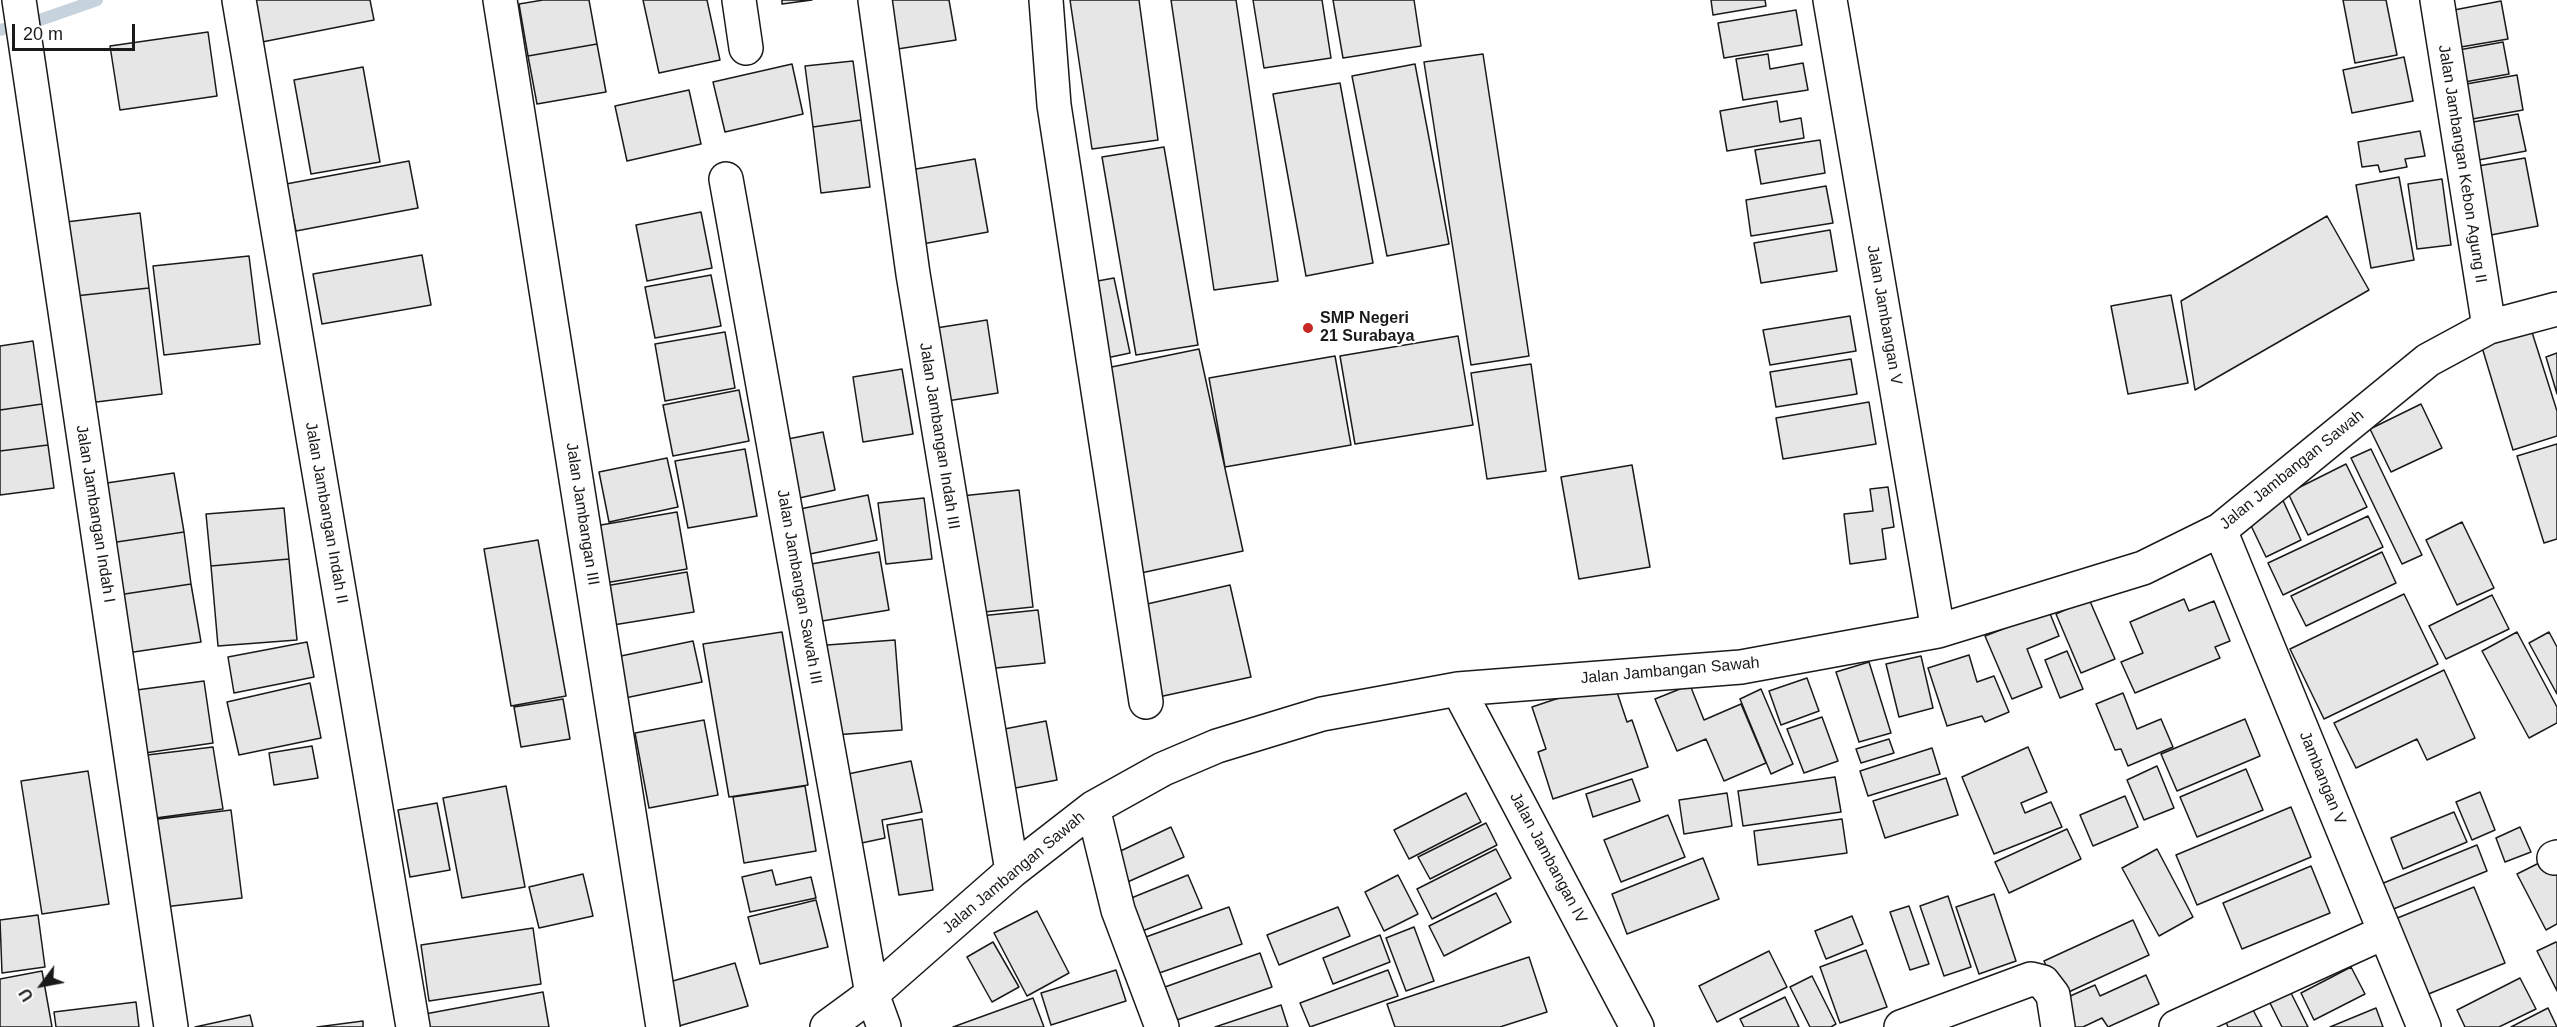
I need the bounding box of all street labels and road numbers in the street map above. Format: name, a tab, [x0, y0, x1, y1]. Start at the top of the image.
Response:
street label: Jalan Jambangan Kebon Agung II	[2434, 43, 2490, 285]
street label: Jalan Jambangan V	[1862, 244, 1906, 386]
street label: Jalan Jambangan Indah III	[915, 341, 963, 531]
street label: Jalan Jambangan Sawah	[2216, 406, 2368, 534]
street label: Jalan Jambangan Indah II	[301, 421, 351, 605]
street label: Jalan Jambangan Indah I	[71, 424, 119, 604]
street label: Jalan Jambangan III	[561, 441, 603, 587]
street label: Jalan Jambangan Sawah III	[772, 488, 826, 686]
street label: Jalan Jambangan Sawah	[1580, 654, 1760, 688]
street label: Jambangan V	[2295, 729, 2349, 827]
street label: Jalan Jambangan IV	[1505, 789, 1591, 927]
street label: Jalan Jambangan Sawah	[939, 808, 1089, 938]

